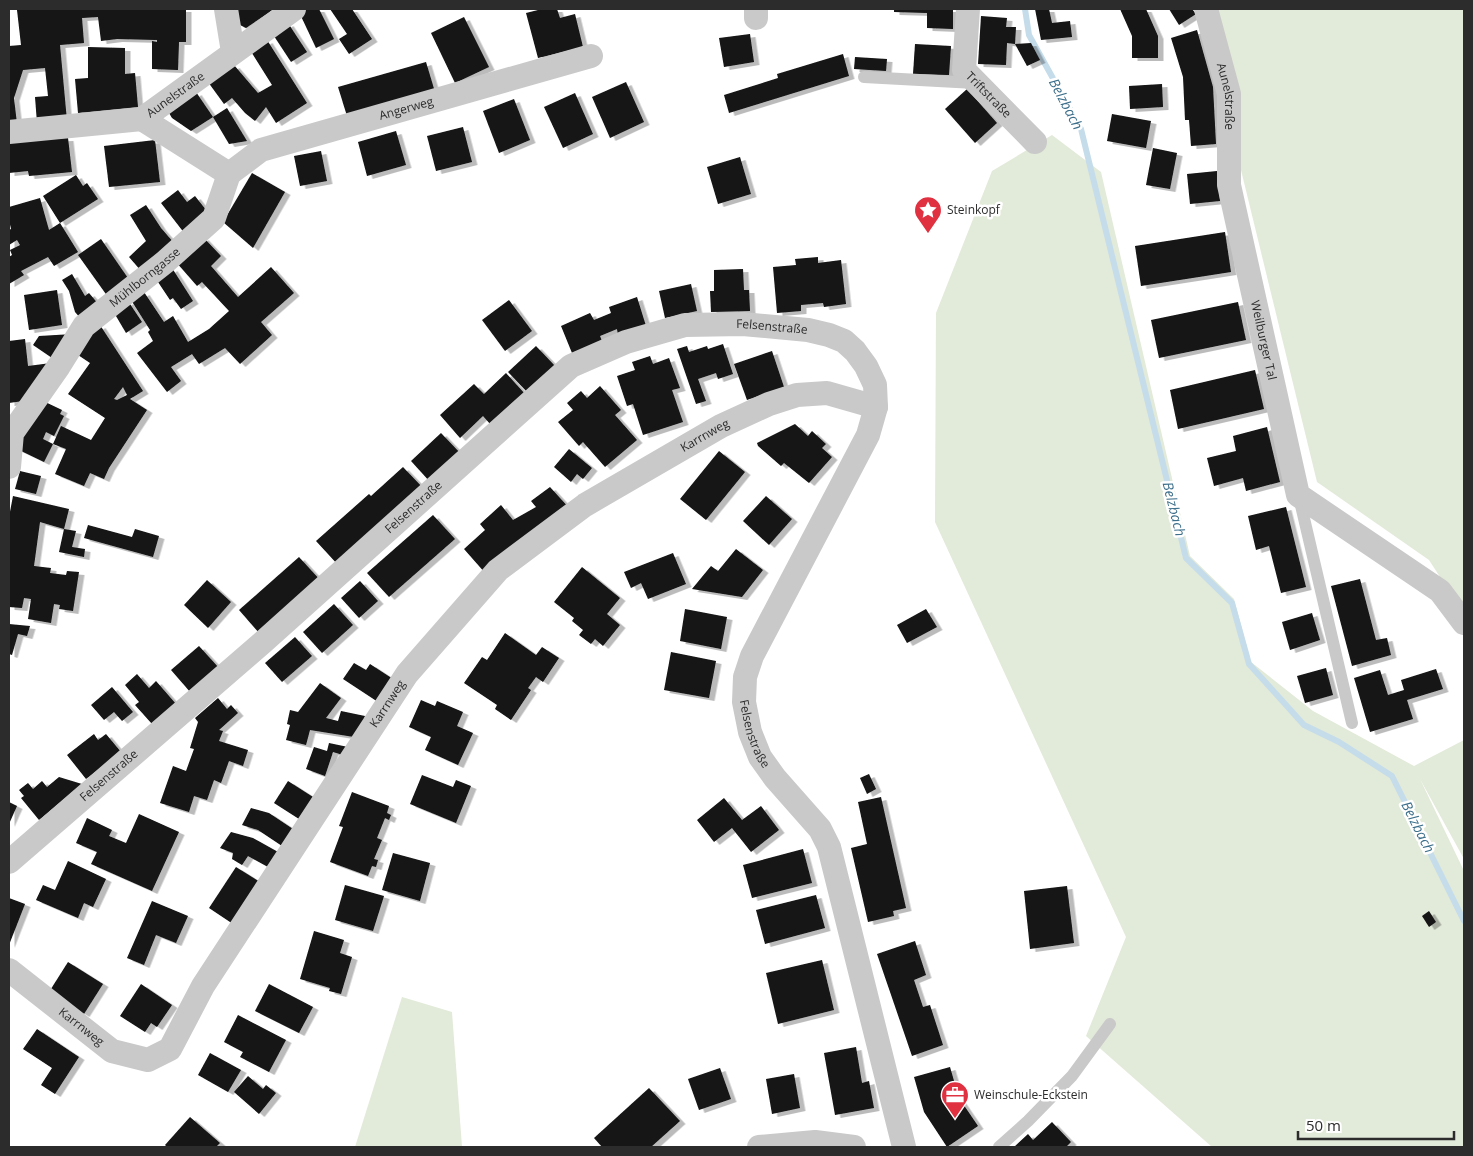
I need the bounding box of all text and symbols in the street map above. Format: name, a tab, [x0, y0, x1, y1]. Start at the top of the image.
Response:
street label: Aunelstraße	[1213, 61, 1238, 130]
street label: Aunelstraße	[143, 67, 208, 121]
street label: Triftstraße	[962, 68, 1016, 122]
water label: Belzbach	[1045, 75, 1088, 133]
street label: Angerweg	[377, 92, 436, 124]
place icon: Steinkopf	[913, 195, 943, 234]
place label: Steinkopf	[947, 201, 1001, 218]
street label: Mühlborngasse	[105, 243, 184, 311]
street label: Weilburger Tal	[1247, 299, 1281, 381]
street label: Felsenstraße	[736, 315, 809, 338]
street label: Karrnweg	[677, 414, 732, 456]
street label: Felsenstraße	[381, 476, 446, 537]
water label: Belzbach	[1159, 480, 1190, 538]
street label: Karrnweg	[365, 676, 409, 731]
street label: Felsenstraße	[736, 698, 774, 772]
street label: Felsenstraße	[76, 745, 141, 805]
water label: Belzbach	[1397, 798, 1440, 856]
street label: Karrnweg	[55, 1003, 108, 1050]
office icon: Weinschule-Eckstein	[940, 1080, 970, 1119]
place label: Weinschule-Eckstein	[974, 1086, 1088, 1103]
scale bar	[1298, 1108, 1454, 1140]
text: 50 m	[1306, 1115, 1341, 1135]

